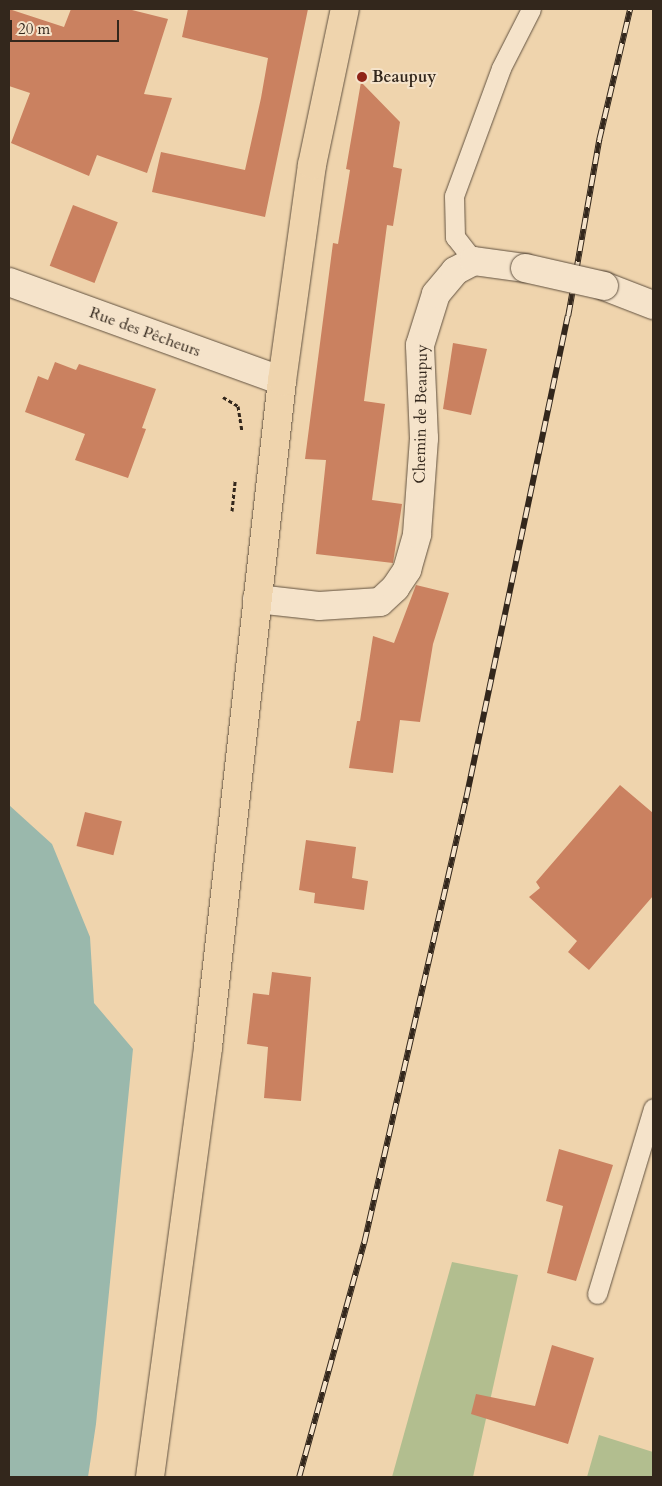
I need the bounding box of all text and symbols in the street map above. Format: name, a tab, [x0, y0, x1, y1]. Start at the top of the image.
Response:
scale bar	[12, 10, 121, 42]
text: 20 m	[18, 19, 50, 39]
place label: Beaupuy	[372, 67, 436, 87]
marker: Beaupuy	[356, 71, 368, 83]
street label: Rue des Pêcheurs	[87, 303, 203, 361]
street label: Chemin de Beaupuy	[410, 344, 432, 484]

